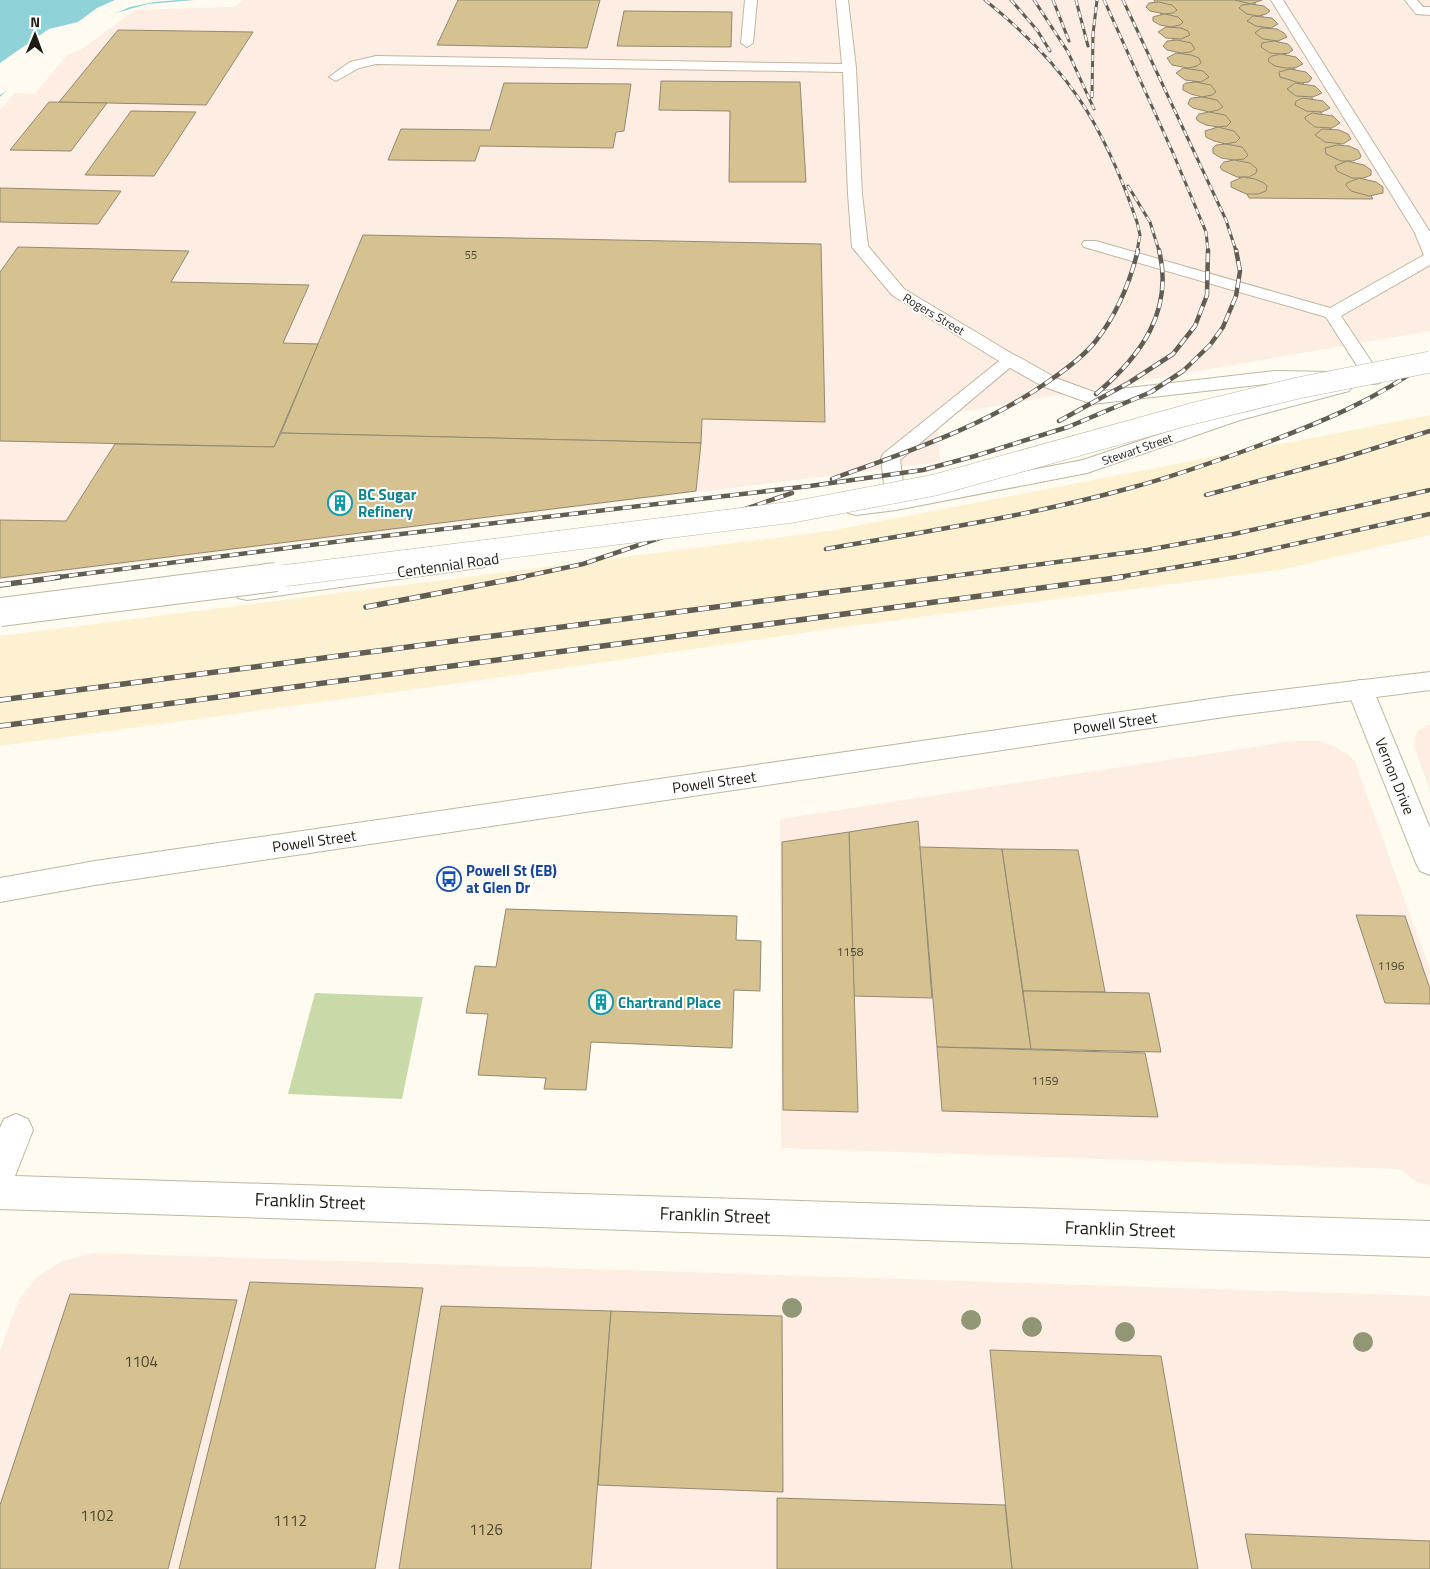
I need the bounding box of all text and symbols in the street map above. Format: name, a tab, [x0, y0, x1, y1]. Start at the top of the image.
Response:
north arrow	[10, 10, 60, 60]
text: N	[30, 11, 40, 32]
house number: 55	[465, 247, 477, 263]
street label: Rogers Street	[899, 288, 969, 340]
street label: Stewart Street	[1099, 428, 1176, 470]
place label: BC Sugar Refinery	[358, 483, 417, 523]
building icon: BC Sugar Refinery	[327, 490, 353, 516]
street label: Centennial Road	[396, 546, 500, 584]
street label: Powell Street	[1072, 706, 1159, 740]
street label: Vernon Drive	[1369, 734, 1421, 818]
street label: Powell Street	[671, 765, 758, 799]
street label: Powell Street	[271, 824, 358, 858]
place label: Powell St (EB) at Glen Dr	[466, 859, 557, 899]
bus stop icon: Powell St (EB) at Glen Dr	[436, 866, 462, 892]
house number: 1158	[837, 942, 864, 961]
house number: 1196	[1378, 956, 1405, 975]
building icon: Chartrand Place	[588, 989, 614, 1015]
place label: Chartrand Place	[618, 991, 721, 1014]
house number: 1159	[1032, 1071, 1059, 1090]
street label: Franklin Street	[254, 1186, 366, 1216]
street label: Franklin Street	[659, 1200, 771, 1230]
street label: Franklin Street	[1064, 1214, 1176, 1244]
house number: 1104	[124, 1350, 158, 1373]
house number: 1102	[80, 1504, 114, 1527]
house number: 1112	[273, 1509, 307, 1532]
house number: 1126	[469, 1518, 503, 1541]

